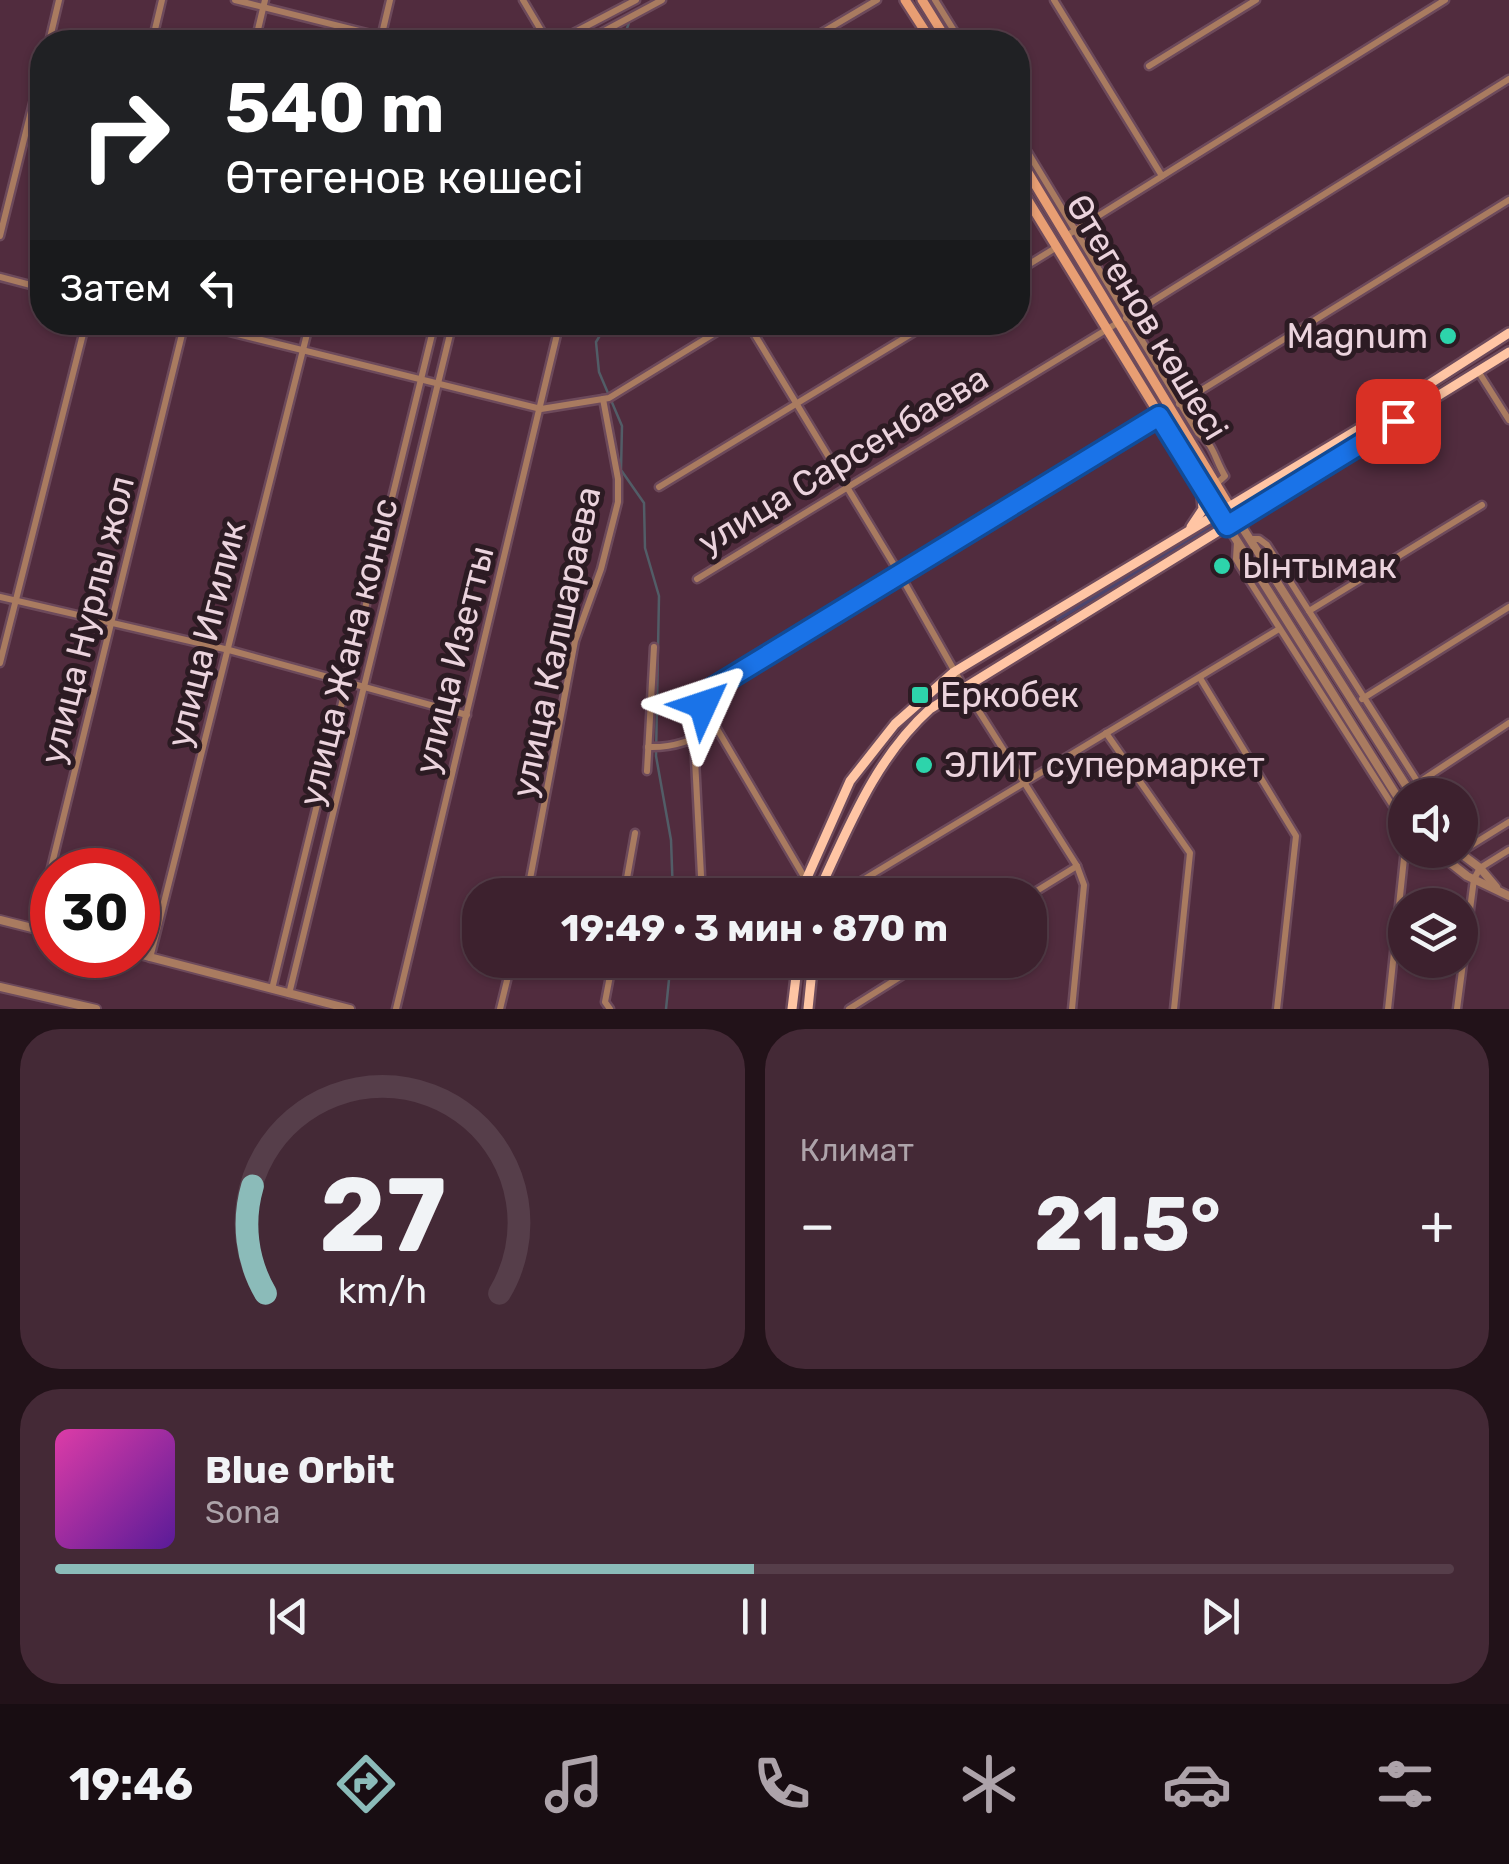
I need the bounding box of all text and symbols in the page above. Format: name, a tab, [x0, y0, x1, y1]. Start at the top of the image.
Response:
text: 540 m	[225, 67, 445, 150]
icon: right	[60, 70, 190, 200]
text: Өтегенов көшесі	[225, 151, 584, 204]
street label: Өтегенов көшесі	[1057, 187, 1237, 447]
icon: left	[191, 260, 246, 315]
text: Затем	[60, 265, 171, 311]
place label: Magnum	[1287, 315, 1428, 357]
marker: Magnum	[1437, 325, 1459, 347]
street label: улица Сарсенбаева	[690, 357, 996, 563]
pin	[1356, 379, 1441, 464]
icon: arrive	[1371, 394, 1426, 449]
street label: улица Нурлы жол	[31, 471, 143, 769]
street label: улица Калшараева	[503, 483, 609, 801]
street label: улица Жана коныс	[289, 494, 407, 810]
street label: улица Игилик	[158, 516, 254, 752]
street label: улица Изетты	[405, 542, 503, 778]
place label: Ынтымак	[1242, 545, 1397, 587]
marker: Ынтымак	[1211, 555, 1233, 577]
position arrow	[651, 653, 755, 757]
place label: Еркобек	[940, 674, 1079, 716]
marker: Еркобек	[909, 684, 931, 706]
place label: ЭЛИТ супермаркет	[944, 744, 1265, 786]
marker: ЭЛИТ супермаркет	[913, 754, 935, 776]
map controls	[1388, 778, 1478, 978]
button: sound	[1388, 778, 1478, 868]
speed limit sign: 30	[30, 848, 160, 978]
button: layers	[1388, 888, 1478, 978]
text: 19:49 · 3 мин · 870 m	[561, 905, 948, 951]
text: Климат	[800, 1131, 914, 1169]
text: 27	[319, 1154, 446, 1277]
text: 21.5°	[1034, 1180, 1221, 1269]
text: −	[800, 1193, 835, 1258]
text: +	[1420, 1193, 1454, 1258]
text: km/h	[338, 1270, 427, 1312]
text: Blue Orbit	[205, 1447, 395, 1493]
text: Sona	[205, 1493, 280, 1531]
icon: previous	[261, 1589, 316, 1644]
icon: pause	[727, 1589, 782, 1644]
icon: next	[1193, 1589, 1248, 1644]
icon: directions	[331, 1749, 401, 1819]
icon: music	[539, 1749, 609, 1819]
icon: phone	[747, 1749, 817, 1819]
icon: climate	[954, 1749, 1024, 1819]
icon: car	[1162, 1749, 1232, 1819]
icon: filters	[1370, 1749, 1440, 1819]
text: 19:46	[69, 1758, 193, 1811]

